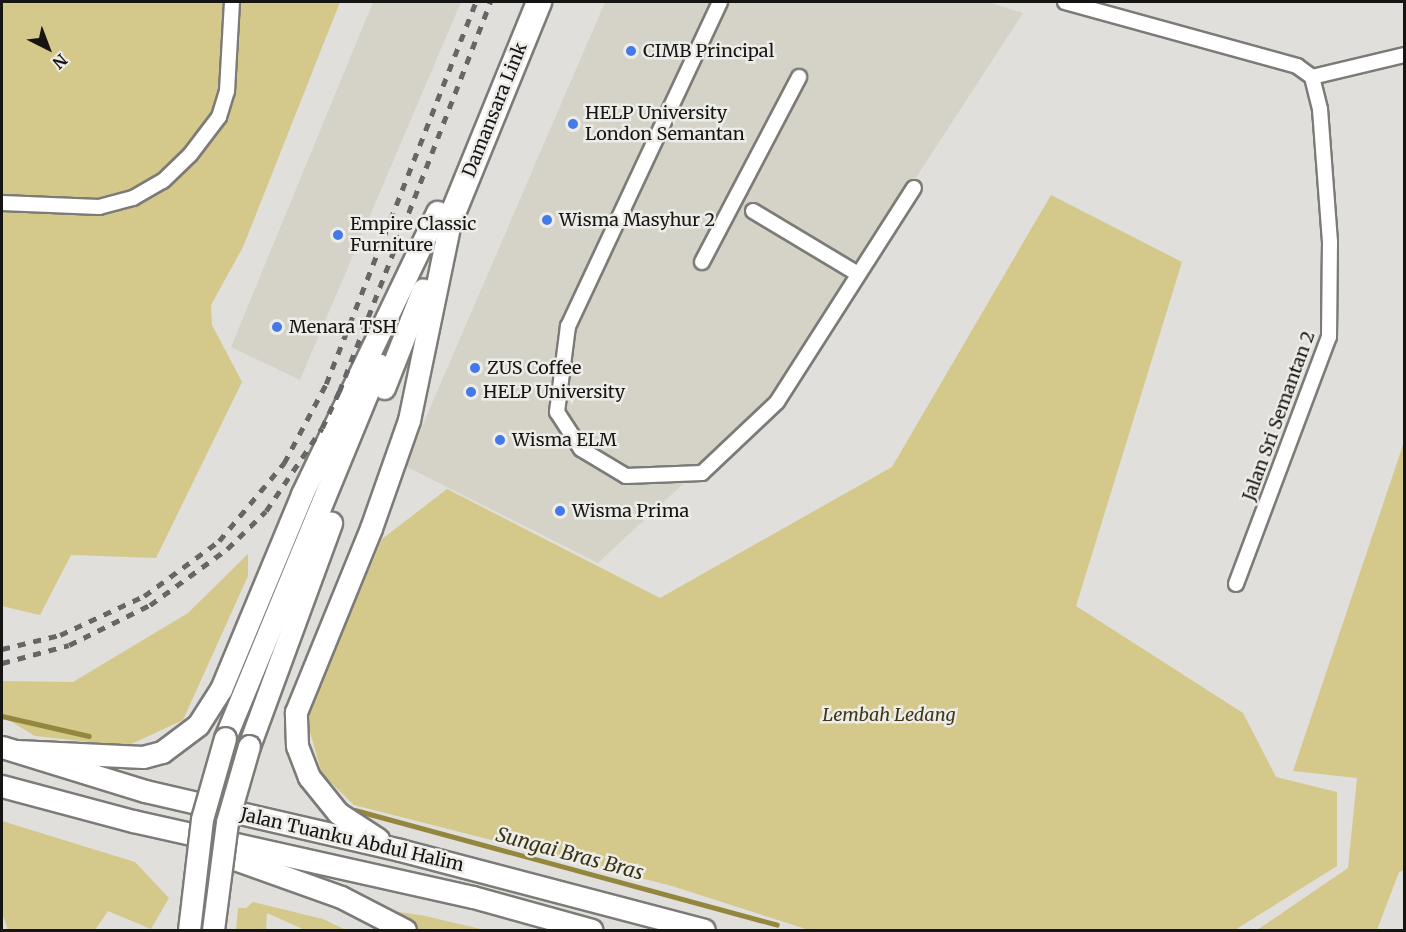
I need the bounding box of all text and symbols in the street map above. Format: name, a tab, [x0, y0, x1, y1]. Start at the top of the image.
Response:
north arrow	[18, 18, 78, 78]
street label: Damansara Link	[458, 39, 532, 181]
place label: CIMB Principal	[643, 40, 774, 62]
marker: CIMB Principal	[624, 44, 638, 58]
text: N	[49, 50, 71, 73]
place label: HELP University London Semantan	[585, 103, 745, 146]
marker: HELP University London Semantan	[566, 117, 580, 131]
place label: Wisma Masyhur 2	[559, 209, 715, 231]
marker: Wisma Masyhur 2	[540, 213, 554, 227]
place label: Empire Classic Furniture	[350, 214, 476, 256]
marker: Empire Classic Furniture	[331, 228, 345, 242]
place label: Menara TSH	[289, 316, 397, 338]
marker: Menara TSH	[270, 320, 284, 334]
street label: Jalan Sri Semantan 2	[1238, 328, 1320, 504]
place label: ZUS Coffee	[487, 357, 581, 379]
marker: ZUS Coffee	[468, 361, 482, 375]
place label: HELP University	[483, 381, 625, 403]
marker: HELP University	[464, 385, 478, 399]
place label: Wisma ELM	[512, 429, 617, 451]
marker: Wisma ELM	[493, 433, 507, 447]
place label: Wisma Prima	[572, 500, 689, 522]
marker: Wisma Prima	[553, 504, 567, 518]
park label: Lembah Ledang	[823, 704, 955, 726]
street label: Jalan Tuanku Abdul Halim	[238, 804, 466, 876]
water label: Sungai Bras Bras	[494, 822, 646, 884]

